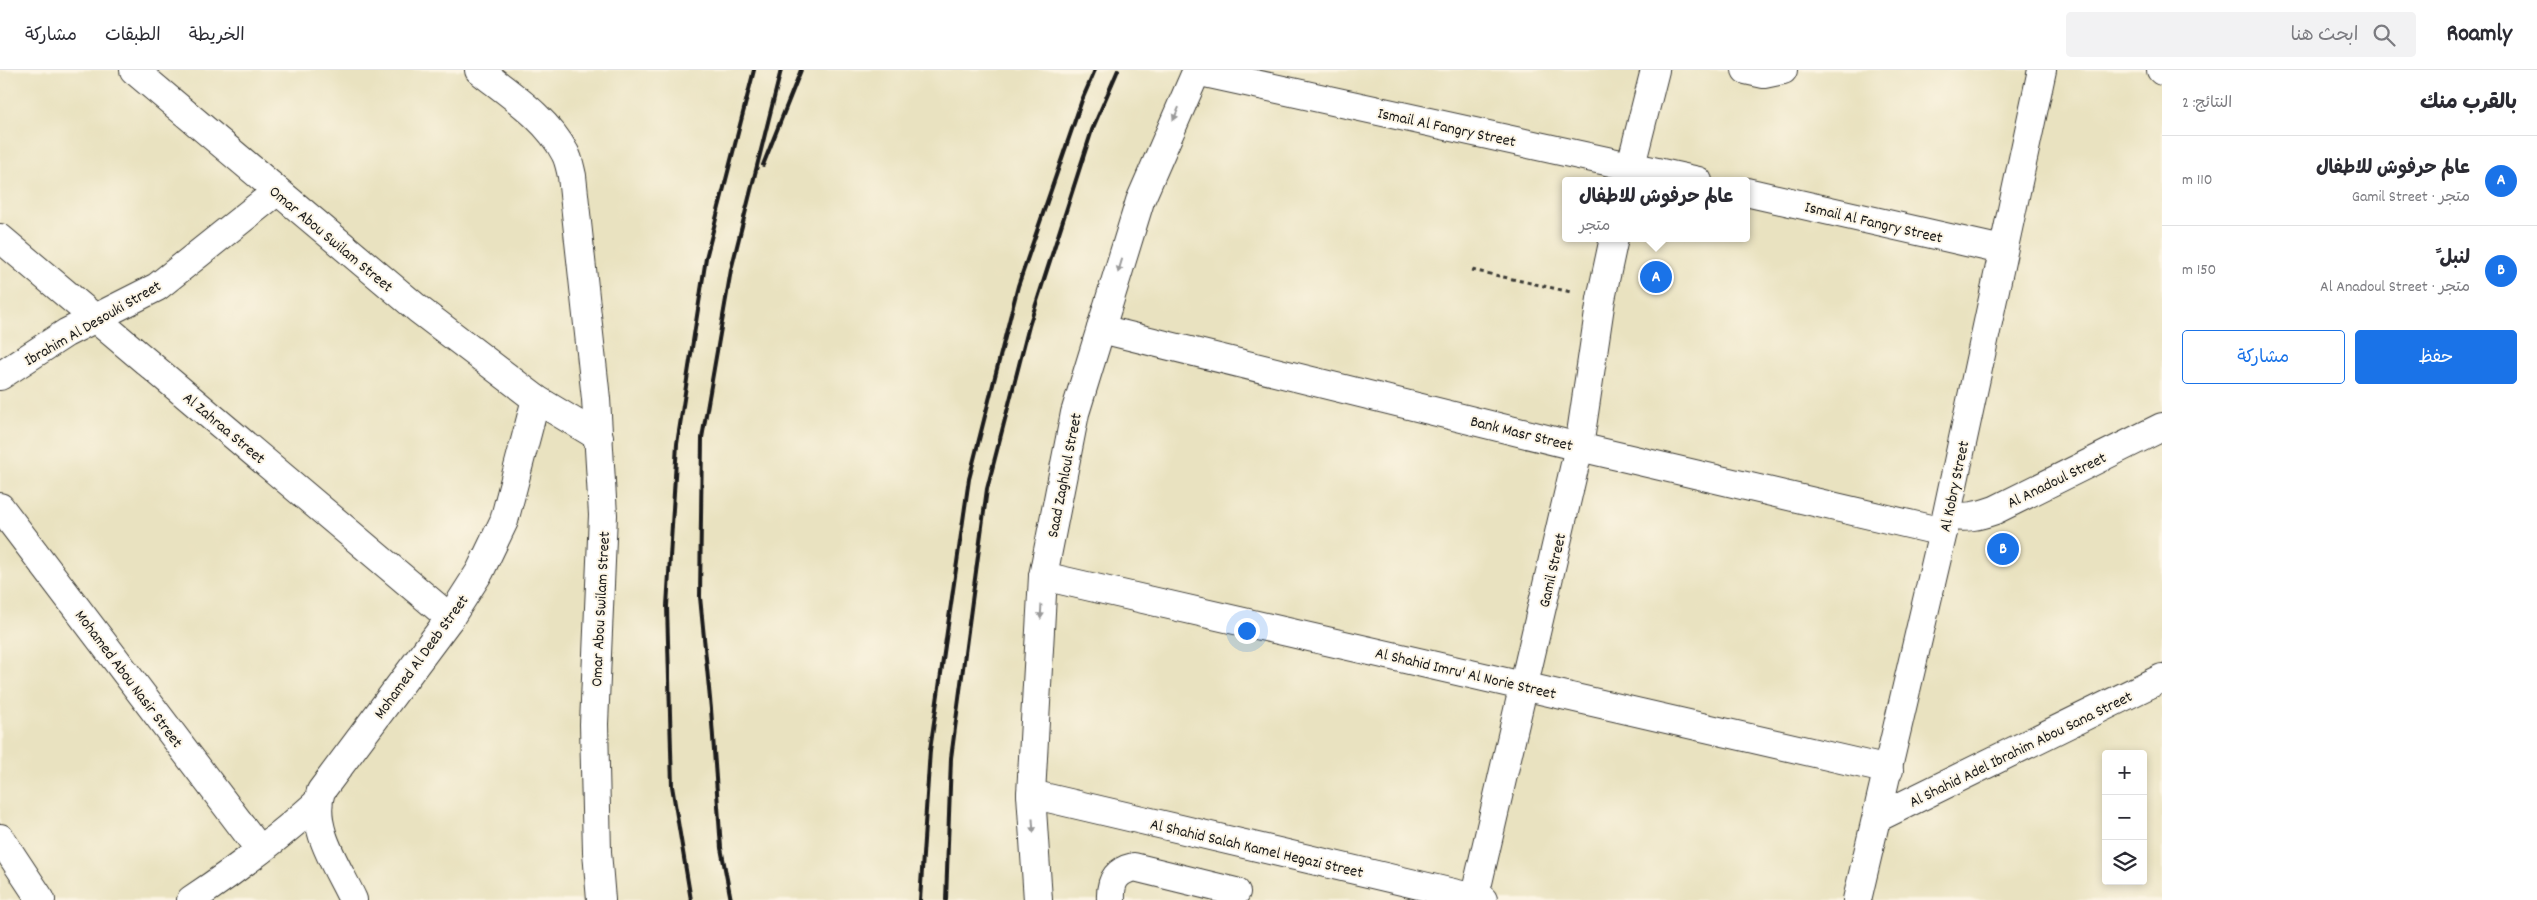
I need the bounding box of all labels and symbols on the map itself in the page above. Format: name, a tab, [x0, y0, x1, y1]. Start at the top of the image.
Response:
street label: Ismail Al Fangry Street	[1375, 103, 1518, 154]
one-way arrow	[1172, 107, 1180, 121]
street label: Omar Abou Swilam Street	[263, 181, 398, 299]
street label: Ismail Al Fangry Street	[1802, 196, 1945, 250]
pin: A	[1640, 258, 1672, 296]
one-way arrow	[1115, 259, 1123, 274]
street label: Ibrahim Al Desouki Street	[21, 276, 166, 373]
street label: Al Zahraa Street	[177, 387, 270, 470]
street label: Saad Zaghloul Street	[1042, 411, 1089, 540]
street label: Bank Masr Street	[1468, 411, 1575, 458]
street label: Al Kobry Street	[1935, 439, 1976, 534]
street label: Al Anadoul Street	[2004, 447, 2111, 515]
pin: B	[1987, 530, 2019, 568]
street label: Omar Abou Swilam Street	[586, 531, 617, 688]
street label: Gamil Street	[1534, 531, 1573, 610]
street label: Mohamed Al Deeb Street	[369, 591, 475, 724]
one-way arrow	[1037, 604, 1045, 620]
street label: Mohamed Abou Nasir Street	[68, 606, 188, 753]
your location	[1234, 618, 1260, 644]
street label: Al Shahid Imru' Al Norie Street	[1373, 642, 1558, 706]
street label: Al Shahid Adel Ibrahim Abou Sana Street	[1906, 686, 2137, 814]
street label: Al Shahid Salah Kamel Hegazi Street	[1148, 814, 1365, 885]
one-way arrow	[1030, 818, 1038, 834]

